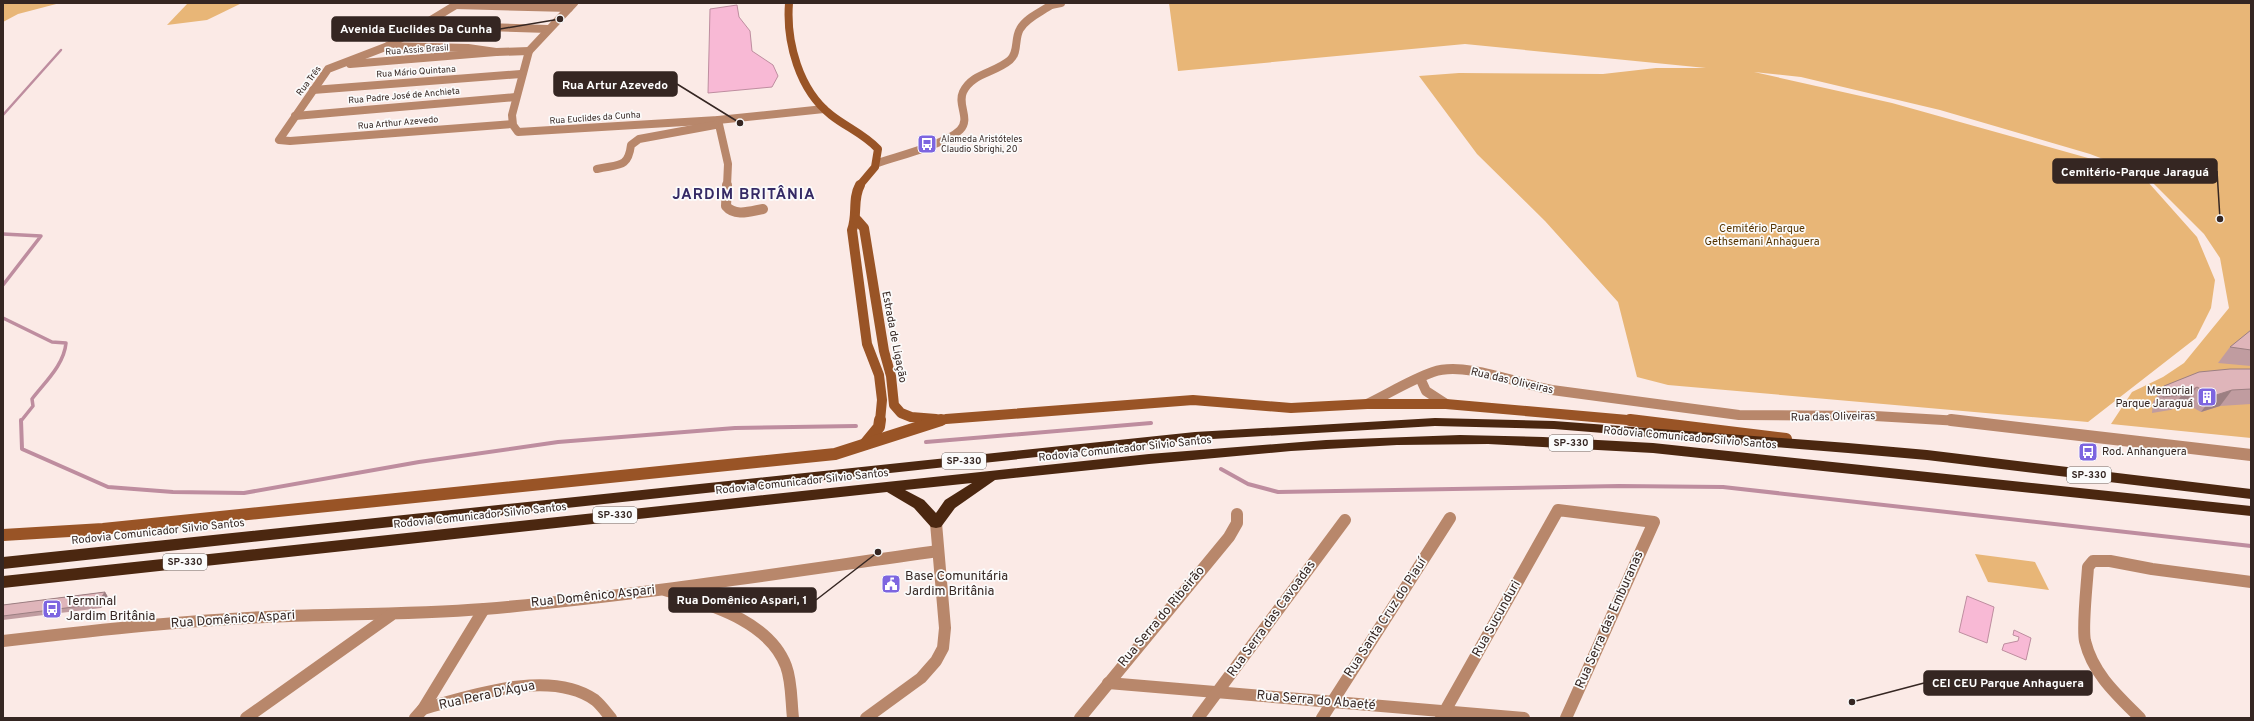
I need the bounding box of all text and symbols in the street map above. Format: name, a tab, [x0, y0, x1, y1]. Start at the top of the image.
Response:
callout: Avenida Euclides Da Cunha	[332, 17, 500, 41]
text: Avenida Euclides Da Cunha	[340, 22, 492, 38]
street label: Rua Assis Brasil	[385, 42, 449, 58]
street label: Rua Três	[294, 64, 324, 98]
street label: Rua Mário Quintana	[376, 64, 456, 80]
callout: Rua Artur Azevedo	[554, 72, 677, 96]
text: Rua Artur Azevedo	[562, 78, 668, 94]
street label: Rua Padre José de Anchieta	[348, 86, 461, 106]
street label: Rua Euclides da Cunha	[549, 109, 641, 127]
street label: Rua Arthur Azevedo	[357, 114, 439, 132]
bus stop icon: Alameda Aristóteles Claudio Sbrighi, 20	[916, 133, 938, 155]
place label: Alameda Aristóteles Claudio Sbrighi, 20	[941, 134, 1022, 155]
callout: Cemitério-Parque Jaraguá	[2053, 159, 2217, 183]
text: Cemitério-Parque Jaraguá	[2061, 165, 2209, 181]
district label: JARDIM BRITÂNIA	[672, 185, 816, 205]
park label: Cemitério Parque Gethsemani Anhaguera	[1704, 222, 1820, 249]
street label: Estrada de Ligação	[878, 290, 910, 384]
street label: Rua das Oliveiras	[1469, 365, 1555, 397]
place label: Memorial Parque Jaraguá	[2115, 384, 2193, 411]
building icon: Memorial Parque Jaraguá	[2196, 386, 2218, 408]
street label: Rua das Oliveiras	[1791, 409, 1875, 425]
street label: Rodovia Comunicador Silvio Santos	[1603, 423, 1777, 453]
street label: Rodovia Comunicador Silvio Santos	[1038, 433, 1212, 465]
road number: SP-330	[1549, 435, 1593, 451]
bus stop icon: Rod. Anhanguera	[2077, 441, 2099, 463]
place label: Rod. Anhanguera	[2102, 445, 2187, 459]
road number: SP-330	[942, 453, 986, 469]
street label: Rodovia Comunicador Silvio Santos	[715, 466, 889, 498]
road number: SP-330	[2067, 467, 2111, 483]
street label: Rodovia Comunicador Silvio Santos	[393, 500, 567, 532]
road number: SP-330	[593, 507, 637, 523]
street label: Rodovia Comunicador Silvio Santos	[71, 516, 245, 548]
street label: Rua Serra das Emburanas	[1572, 549, 1648, 691]
road number: SP-330	[163, 554, 207, 570]
street label: Rua Santa Cruz do Piauí	[1341, 554, 1432, 681]
street label: Rua Serra das Cavoadas	[1224, 558, 1320, 680]
street label: Rua Serra do Ribeirão	[1115, 563, 1209, 671]
place label: Base Comunitária Jardim Britânia	[905, 569, 1008, 600]
public building icon: Base Comunitária Jardim Britânia	[880, 573, 902, 595]
street label: Rua Sucunduri	[1469, 578, 1525, 660]
street label: Rua Domênico Aspari	[530, 583, 656, 611]
callout: Rua Domênico Aspari, 1	[669, 588, 816, 612]
text: Rua Domênico Aspari, 1	[677, 593, 807, 609]
place label: Terminal Jardim Britânia	[66, 594, 155, 625]
bus stop icon: Terminal Jardim Britânia	[41, 598, 63, 620]
street label: Rua Domênico Aspari	[170, 608, 296, 632]
callout: CEI CEU Parque Anhaguera	[1924, 671, 2092, 695]
street label: Rua Pera D'Água	[437, 676, 536, 714]
text: CEI CEU Parque Anhaguera	[1932, 676, 2084, 692]
street label: Rua Serra do Abaeté	[1256, 688, 1376, 714]

